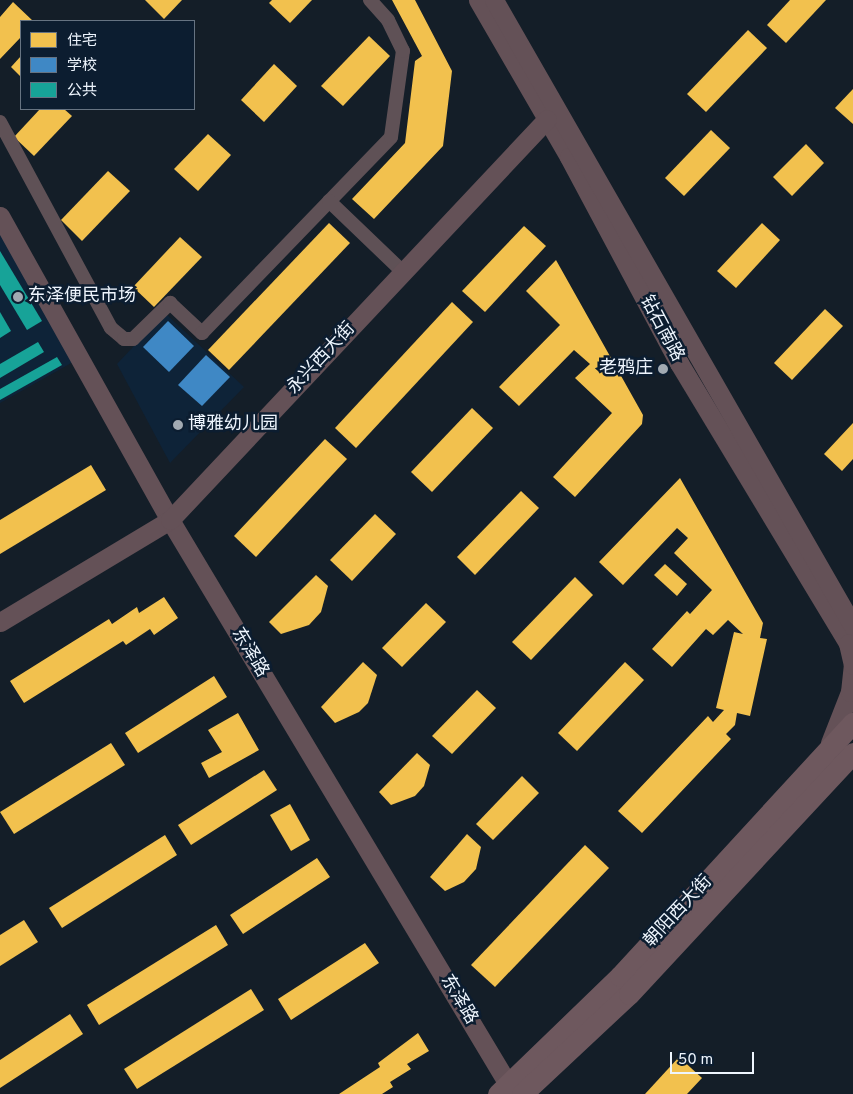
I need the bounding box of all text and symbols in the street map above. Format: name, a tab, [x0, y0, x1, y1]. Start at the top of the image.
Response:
legend	[20, 20, 195, 110]
text: 住宅	[67, 32, 97, 51]
text: 学校	[67, 57, 97, 76]
text: 公共	[67, 82, 97, 101]
place label: 东泽便民市场	[28, 286, 136, 308]
marker: 东泽便民市场	[12, 291, 24, 303]
street label: 钻石南路	[635, 292, 687, 366]
street label: 永兴西大街	[283, 319, 361, 399]
place label: 老鸦庄	[599, 358, 653, 380]
marker: 老鸦庄	[657, 363, 669, 375]
place label: 博雅幼儿园	[188, 414, 278, 436]
marker: 博雅幼儿园	[172, 419, 184, 431]
street label: 东泽路	[226, 624, 272, 682]
street label: 朝阳西大街	[640, 872, 718, 952]
street label: 东泽路	[435, 971, 481, 1029]
scale bar	[673, 1042, 757, 1074]
text: 50 m	[678, 1051, 713, 1070]

